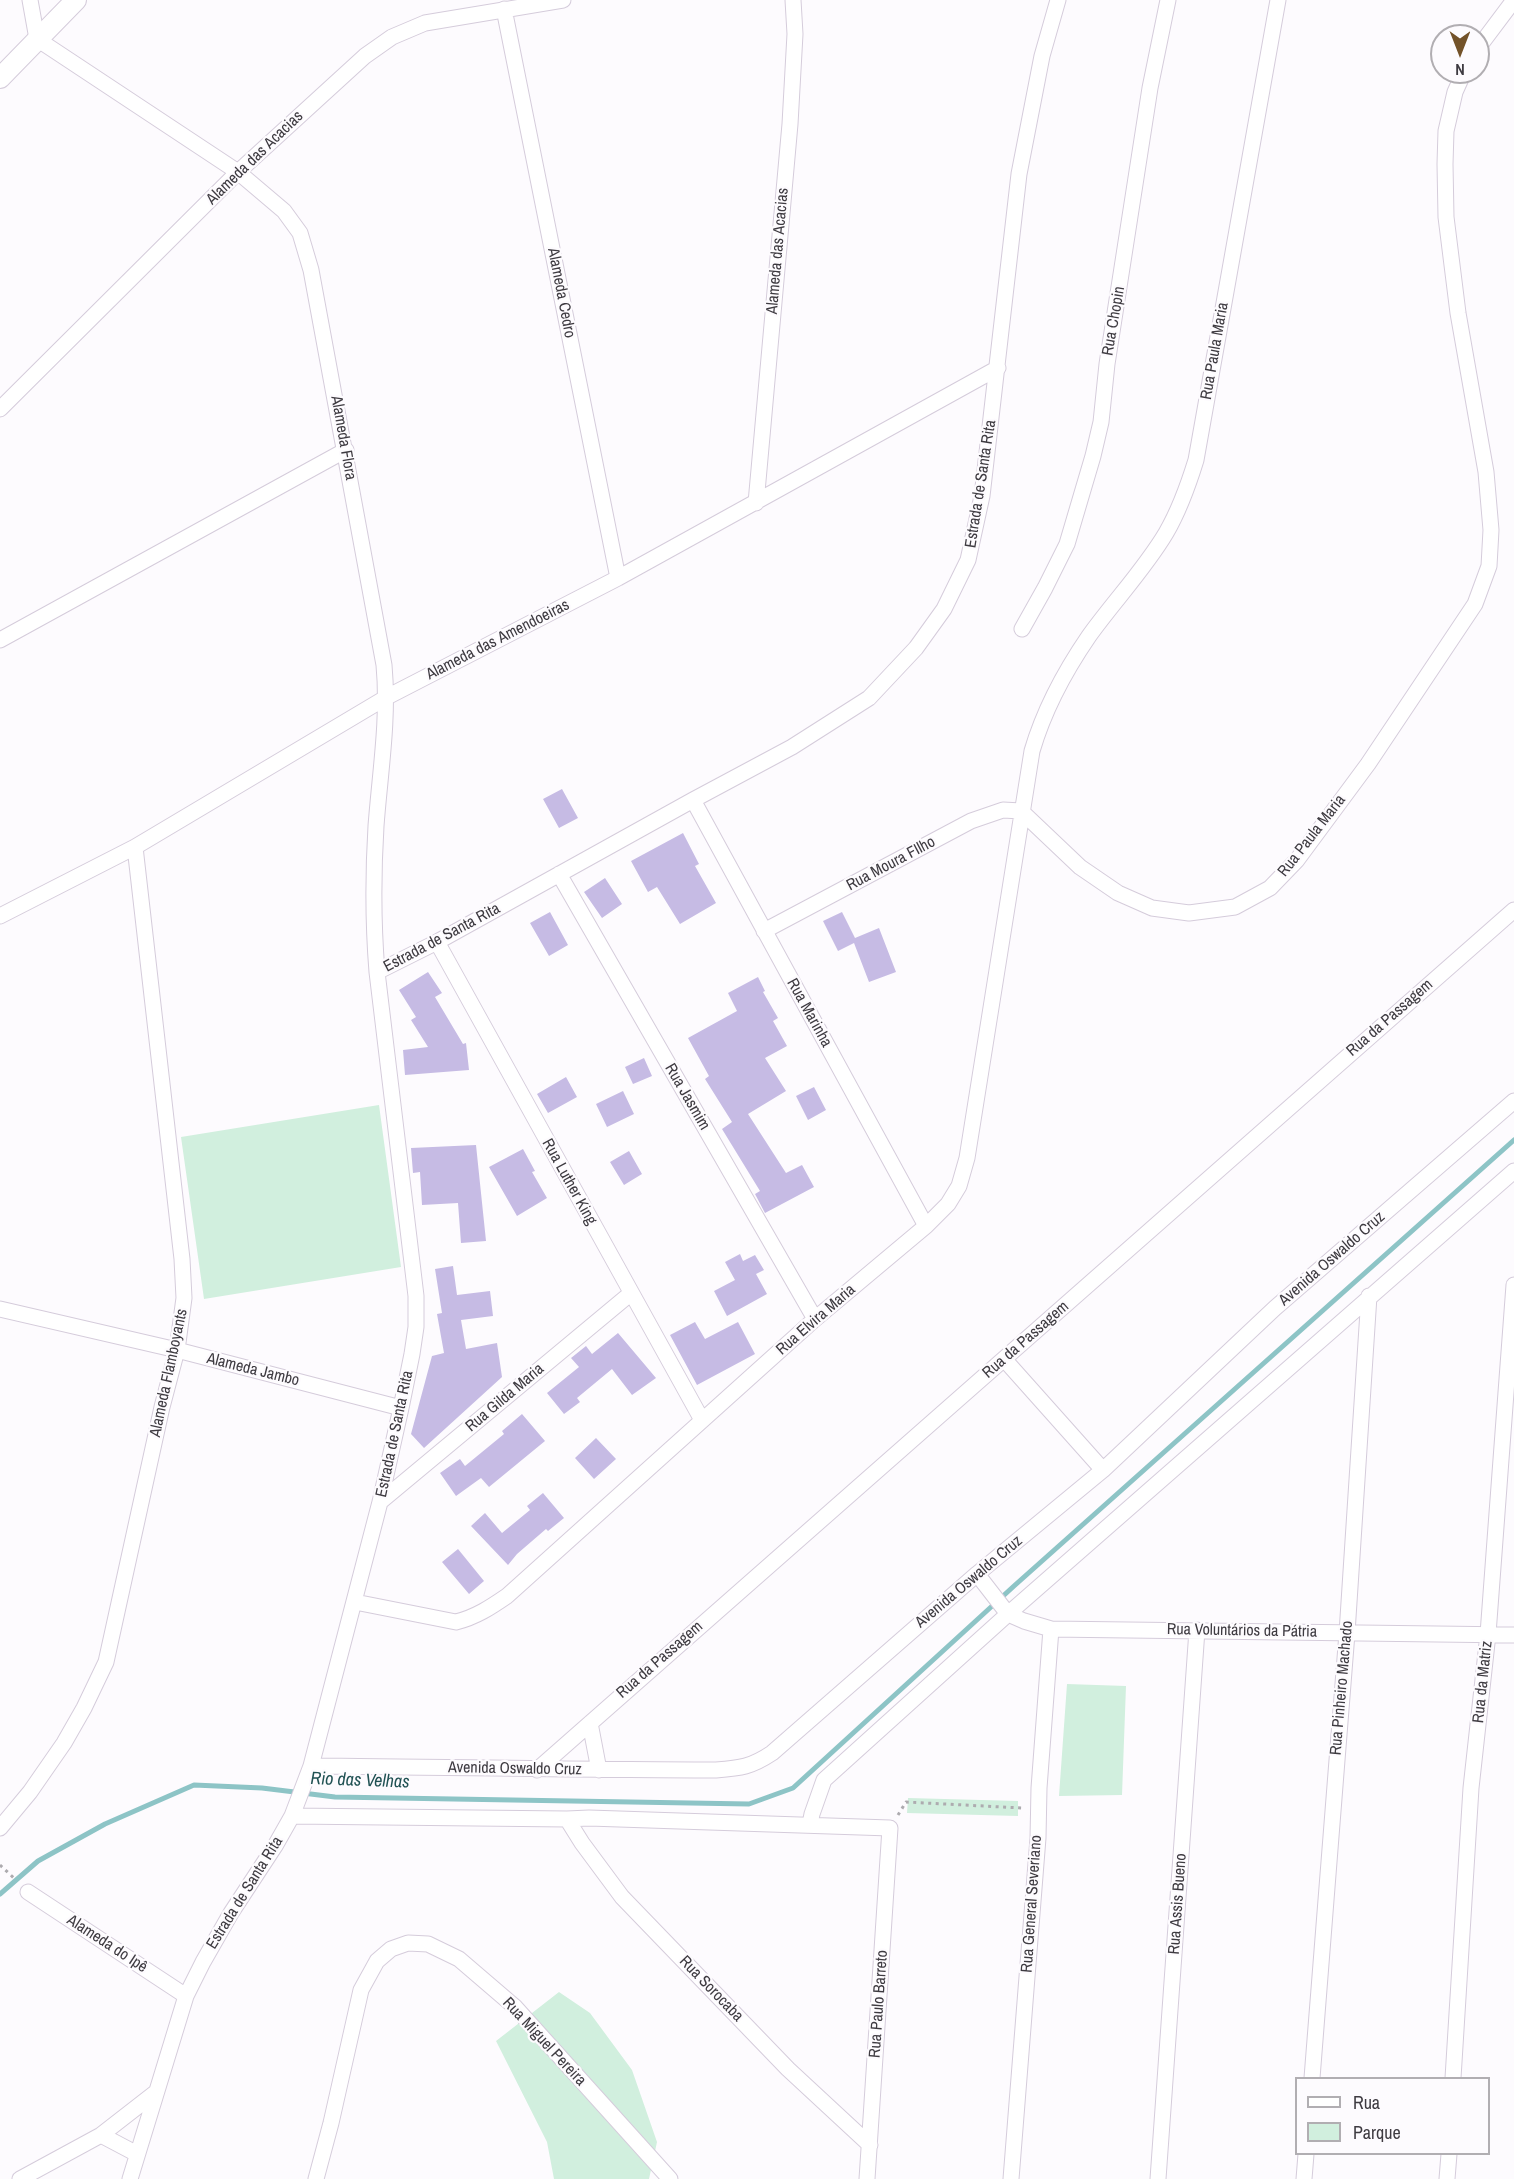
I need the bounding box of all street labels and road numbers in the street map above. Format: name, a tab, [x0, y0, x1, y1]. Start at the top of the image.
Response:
street label: Alameda das Acacias	[203, 107, 307, 209]
street label: Alameda das Acacias	[763, 187, 793, 315]
street label: Alameda Cedro	[543, 246, 579, 340]
street label: Rua Chopin	[1098, 285, 1130, 357]
street label: Rua Paula Maria	[1197, 301, 1233, 401]
street label: Alameda Flora	[326, 394, 360, 482]
street label: Estrada de Santa Rita	[961, 419, 1001, 549]
street label: Alameda das Amendoeiras	[423, 596, 573, 684]
street label: Rua Paula Maria	[1274, 791, 1350, 881]
street label: Rua Moura FIlho	[843, 833, 939, 895]
street label: Estrada de Santa Rita	[380, 899, 504, 977]
street label: Rua Marinha	[782, 975, 836, 1051]
street label: Rua da Passagem	[1343, 975, 1437, 1061]
street label: Rua Jasmim	[660, 1060, 714, 1134]
street label: Rua Luther King	[537, 1136, 601, 1228]
street label: Avenida Oswaldo Cruz	[1275, 1208, 1389, 1310]
street label: Rua Elvira Maria	[773, 1280, 859, 1360]
street label: Rua da Passagem	[979, 1297, 1073, 1383]
street label: Alameda Flamboyants	[146, 1307, 192, 1439]
street label: Alameda Jambo	[205, 1349, 301, 1391]
street label: Rua Gilda Maria	[462, 1360, 548, 1436]
street label: Estrada de Santa Rita	[372, 1369, 418, 1499]
street label: Avenida Oswaldo Cruz	[912, 1532, 1026, 1632]
street label: Rua da Passagem	[613, 1617, 707, 1703]
street label: Rua Voluntários da Pátria	[1167, 1620, 1317, 1642]
street label: Rua Pinheiro Machado	[1327, 1620, 1357, 1756]
street label: Rua da Matriz	[1469, 1640, 1497, 1724]
street label: Avenida Oswaldo Cruz	[448, 1758, 582, 1780]
street label: Estrada de Santa Rita	[203, 1833, 287, 1953]
street label: Rua General Severiano	[1018, 1835, 1046, 1973]
street label: Rua Assis Bueno	[1165, 1853, 1191, 1955]
street label: Alameda do Ipê	[63, 1911, 151, 1977]
street label: Rua Paulo Barreto	[866, 1949, 892, 2059]
street label: Rua Sorocaba	[675, 1952, 747, 2026]
street label: Rua Miguel Pereira	[498, 1994, 590, 2090]

